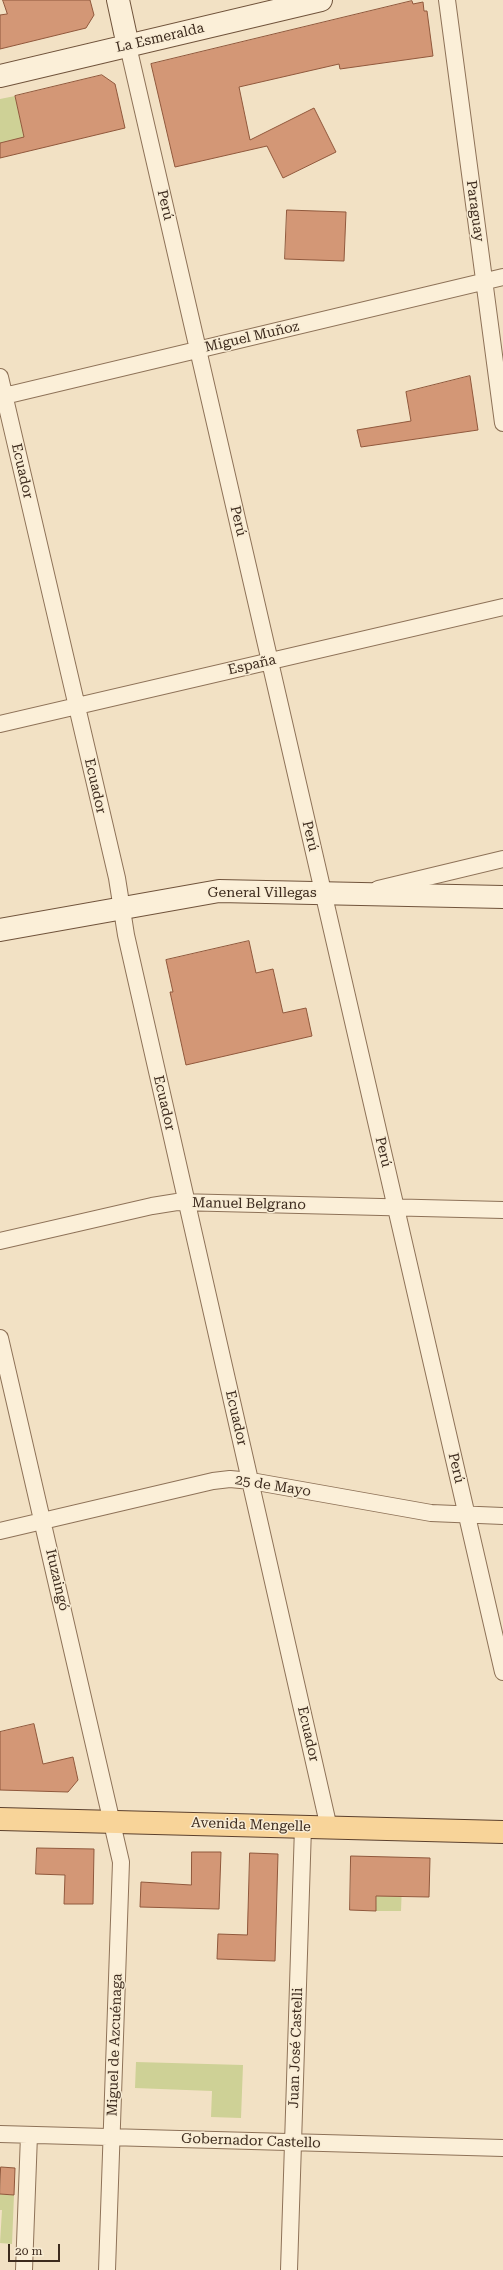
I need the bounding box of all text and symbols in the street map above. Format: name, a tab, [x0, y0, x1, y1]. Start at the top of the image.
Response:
street label: La Esmeralda	[114, 20, 206, 56]
street label: Paraguay	[462, 179, 488, 243]
street label: Perú	[153, 188, 177, 222]
street label: Miguel Muñoz	[203, 318, 301, 356]
street label: Ecuador	[7, 442, 37, 500]
street label: Perú	[226, 504, 250, 538]
street label: España	[226, 651, 278, 679]
street label: Ecuador	[80, 757, 110, 815]
street label: Perú	[298, 819, 322, 853]
street label: General Villegas	[207, 885, 317, 901]
street label: Ecuador	[149, 1074, 179, 1132]
street label: Perú	[371, 1135, 395, 1169]
street label: Manuel Belgrano	[192, 1195, 306, 1213]
street label: Ecuador	[221, 1389, 251, 1447]
street label: Perú	[444, 1451, 468, 1485]
street label: 25 de Mayo	[234, 1472, 312, 1500]
street label: Ituzaingó	[42, 1547, 72, 1613]
street label: Ecuador	[293, 1705, 323, 1763]
street label: Avenida Mengelle	[191, 1815, 311, 1835]
street label: Miguel de Azcuénaga	[104, 1973, 126, 2117]
street label: Juan José Castelli	[285, 1987, 307, 2109]
street label: Gobernador Castello	[181, 2130, 321, 2152]
scale bar	[10, 2236, 62, 2262]
text: 20 m	[15, 2244, 42, 2258]

